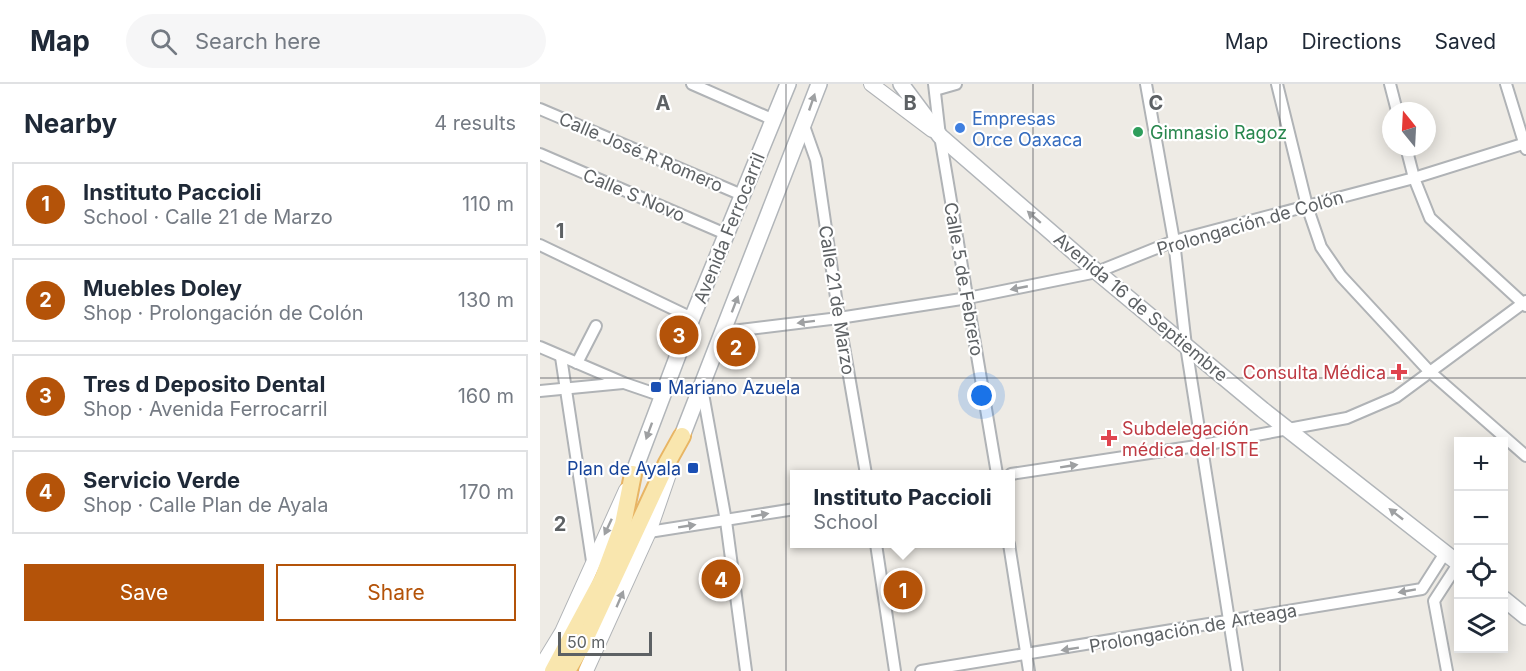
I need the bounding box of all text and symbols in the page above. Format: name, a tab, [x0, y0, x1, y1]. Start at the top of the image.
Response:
search box	[126, 14, 546, 68]
text: Map	[30, 24, 90, 58]
icon: search	[147, 25, 180, 58]
text: Search here	[195, 28, 321, 54]
text: Map	[1225, 29, 1268, 54]
text: Directions	[1301, 29, 1402, 54]
text: Saved	[1435, 29, 1496, 54]
text: A	[656, 91, 671, 115]
text: B	[903, 91, 917, 115]
text: C	[1149, 91, 1163, 115]
one-way arrow	[808, 93, 818, 111]
north arrow	[1382, 102, 1436, 156]
text: Nearby	[24, 108, 117, 139]
street label: Calle José R Romero	[556, 108, 726, 196]
place label: Empresas Orce Oaxaca	[972, 108, 1082, 150]
text: 4 results	[434, 111, 516, 135]
marker: Empresas Orce Oaxaca	[953, 121, 967, 135]
place label: Gimnasio Ragoz	[1150, 122, 1287, 143]
marker: Gimnasio Ragoz	[1131, 125, 1145, 139]
street label: Avenida Ferrocarril	[689, 150, 769, 306]
street label: Calle S Novo	[580, 164, 688, 226]
text: Instituto Paccioli	[83, 179, 262, 205]
street label: Prolongación de Colón	[1154, 186, 1346, 260]
text: 1	[41, 192, 50, 216]
text: 110 m	[462, 192, 514, 216]
street label: Calle 5 de Febrero	[940, 200, 988, 358]
text: School · Calle 21 de Marzo	[83, 205, 333, 229]
one-way arrow	[1026, 211, 1042, 224]
text: 1	[556, 219, 564, 243]
street label: Calle 21 de Marzo	[815, 224, 859, 376]
street label: Avenida 16 de Septiembre	[1050, 228, 1232, 386]
text: Muebles Doley	[83, 275, 242, 301]
one-way arrow	[1010, 283, 1029, 293]
text: 2	[39, 288, 52, 312]
text: 130 m	[458, 288, 514, 312]
one-way arrow	[731, 295, 740, 313]
text: Shop · Prolongación de Colón	[83, 301, 364, 325]
pin: 3	[660, 312, 698, 358]
one-way arrow	[797, 317, 816, 327]
pin: 2	[716, 324, 756, 370]
place label: Consulta Médica	[1243, 362, 1386, 383]
marker: Consulta Médica	[1390, 363, 1408, 381]
text: Tres d Deposito Dental	[83, 371, 325, 397]
place label: Mariano Azuela	[668, 377, 800, 398]
marker: Mariano Azuela	[649, 380, 663, 394]
your location	[967, 381, 996, 410]
text: 3	[39, 384, 52, 408]
text: 160 m	[458, 384, 514, 408]
text: Shop · Avenida Ferrocarril	[83, 397, 328, 421]
place label: Subdelegación médica del ISTE	[1122, 418, 1259, 460]
one-way arrow	[644, 422, 654, 440]
marker: Subdelegación médica del ISTE	[1100, 429, 1118, 447]
map controls	[1454, 437, 1508, 653]
button: +	[1454, 437, 1508, 491]
place label: Plan de Ayala	[567, 458, 681, 479]
marker: Plan de Ayala	[686, 461, 700, 475]
one-way arrow	[1059, 461, 1078, 470]
text: Servicio Verde	[83, 467, 240, 493]
popup	[790, 470, 1015, 548]
text: 4	[39, 480, 52, 504]
text: 170 m	[459, 480, 514, 504]
text: Instituto Paccioli	[813, 484, 992, 510]
button: −	[1454, 491, 1508, 545]
text: Shop · Calle Plan de Ayala	[83, 493, 328, 517]
one-way arrow	[1388, 508, 1404, 521]
one-way arrow	[751, 510, 770, 519]
text: School	[813, 510, 878, 534]
text: 2	[554, 512, 566, 536]
one-way arrow	[604, 519, 613, 536]
one-way arrow	[678, 522, 697, 531]
button: locate	[1454, 545, 1508, 599]
pin: 4	[702, 556, 741, 602]
button: Save	[24, 564, 264, 621]
button: Share	[276, 564, 516, 621]
pin: 1	[884, 568, 922, 612]
one-way arrow	[1397, 587, 1416, 596]
one-way arrow	[615, 590, 625, 608]
street label: Prolongación de Arteaga	[1088, 599, 1298, 657]
button: layers	[1454, 599, 1508, 653]
scale bar	[558, 629, 652, 656]
text: 50 m	[567, 632, 605, 652]
one-way arrow	[1060, 644, 1079, 653]

